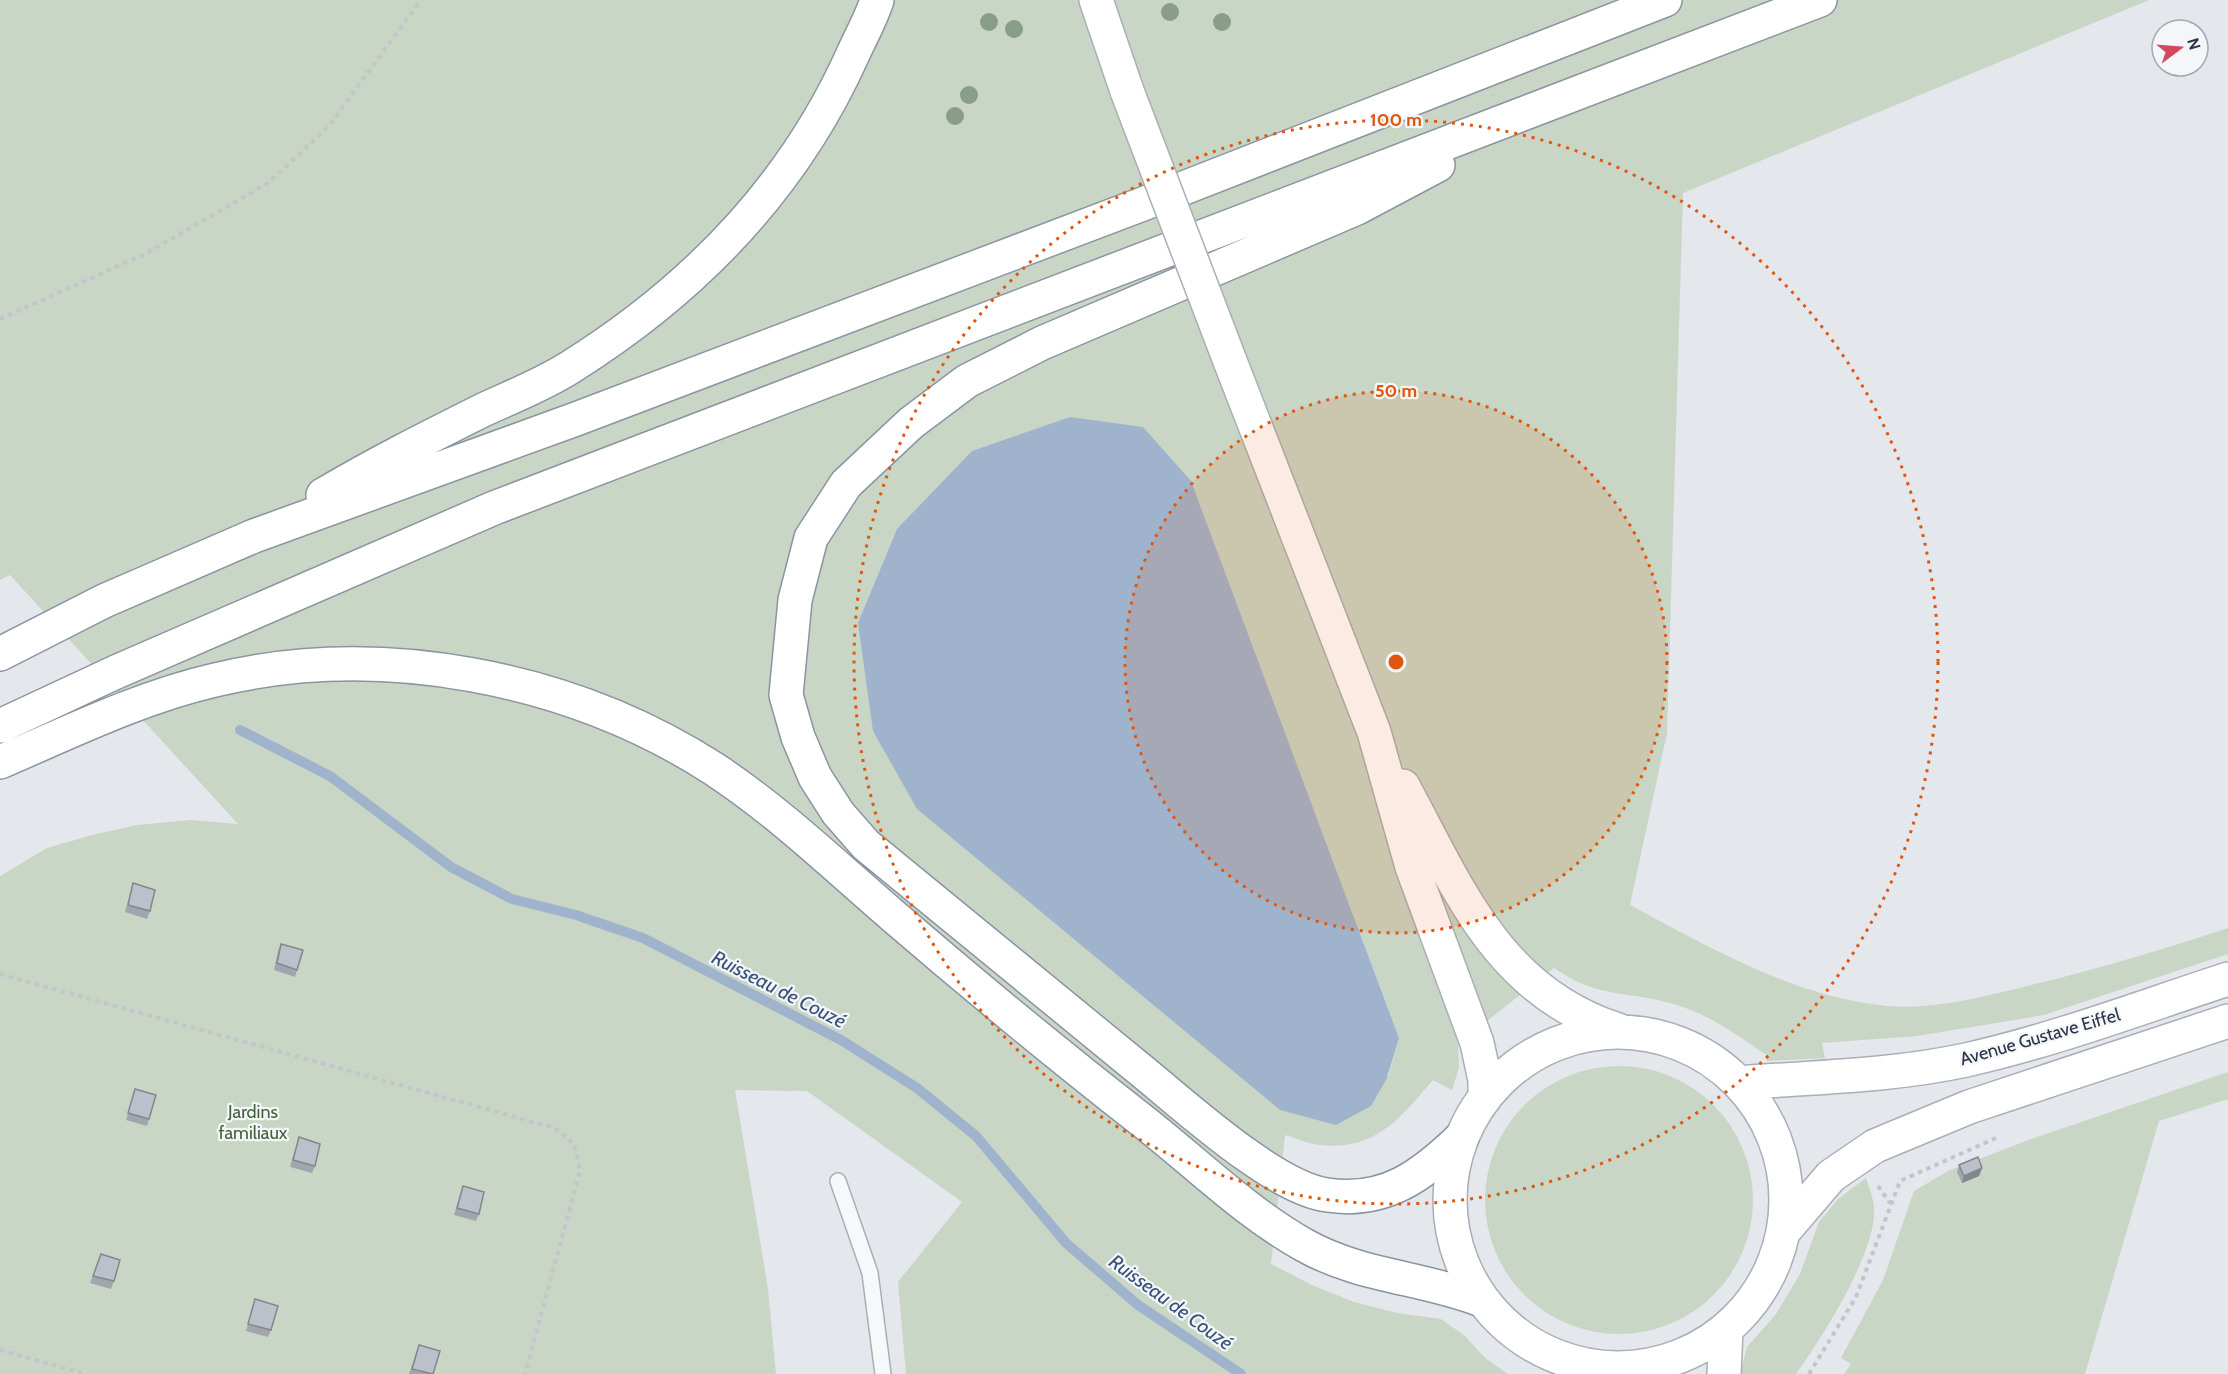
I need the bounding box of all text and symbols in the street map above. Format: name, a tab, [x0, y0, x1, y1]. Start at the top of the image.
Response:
north arrow	[2150, 18, 2210, 78]
text: N	[2183, 36, 2205, 52]
text: 100 m	[1370, 109, 1422, 131]
text: 50 m	[1375, 380, 1417, 402]
centre of rings	[1386, 652, 1406, 672]
water label: Ruisseau de Couzé	[708, 945, 850, 1033]
street label: Avenue Gustave Eiffel	[1957, 1003, 2123, 1070]
park label: Jardins familiaux	[219, 1101, 288, 1144]
water label: Ruisseau de Couzé	[1104, 1249, 1238, 1355]

